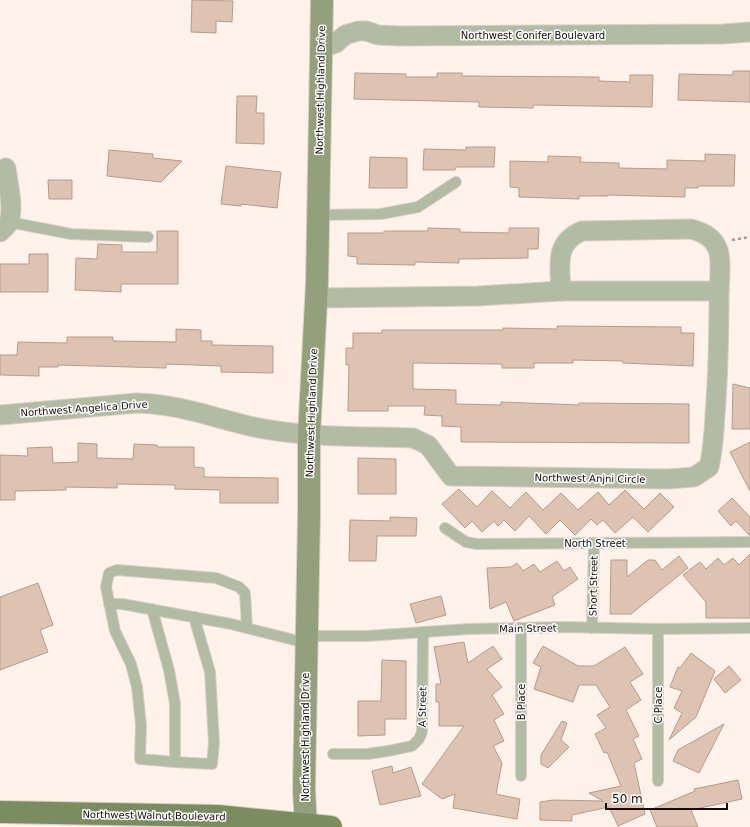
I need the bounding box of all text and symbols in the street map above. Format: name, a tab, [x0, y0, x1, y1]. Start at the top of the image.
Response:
street label: Northwest Highland Drive	[314, 25, 327, 155]
street label: Northwest Conifer Boulevard	[461, 30, 605, 41]
street label: Northwest Highland Drive	[304, 348, 319, 478]
street label: Northwest Angelica Drive	[20, 399, 148, 418]
street label: Northwest Anjni Circle	[534, 472, 646, 485]
street label: North Street	[564, 538, 626, 549]
street label: Short Street	[587, 556, 600, 616]
street label: Main Street	[499, 622, 557, 635]
street label: Northwest Highland Drive	[300, 672, 311, 802]
street label: B Place	[516, 684, 527, 720]
street label: A Street	[417, 687, 428, 727]
street label: C Place	[653, 687, 664, 723]
scale bar	[606, 785, 727, 811]
text: 50 m	[612, 792, 643, 806]
street label: Northwest Walnut Boulevard	[82, 809, 226, 822]

